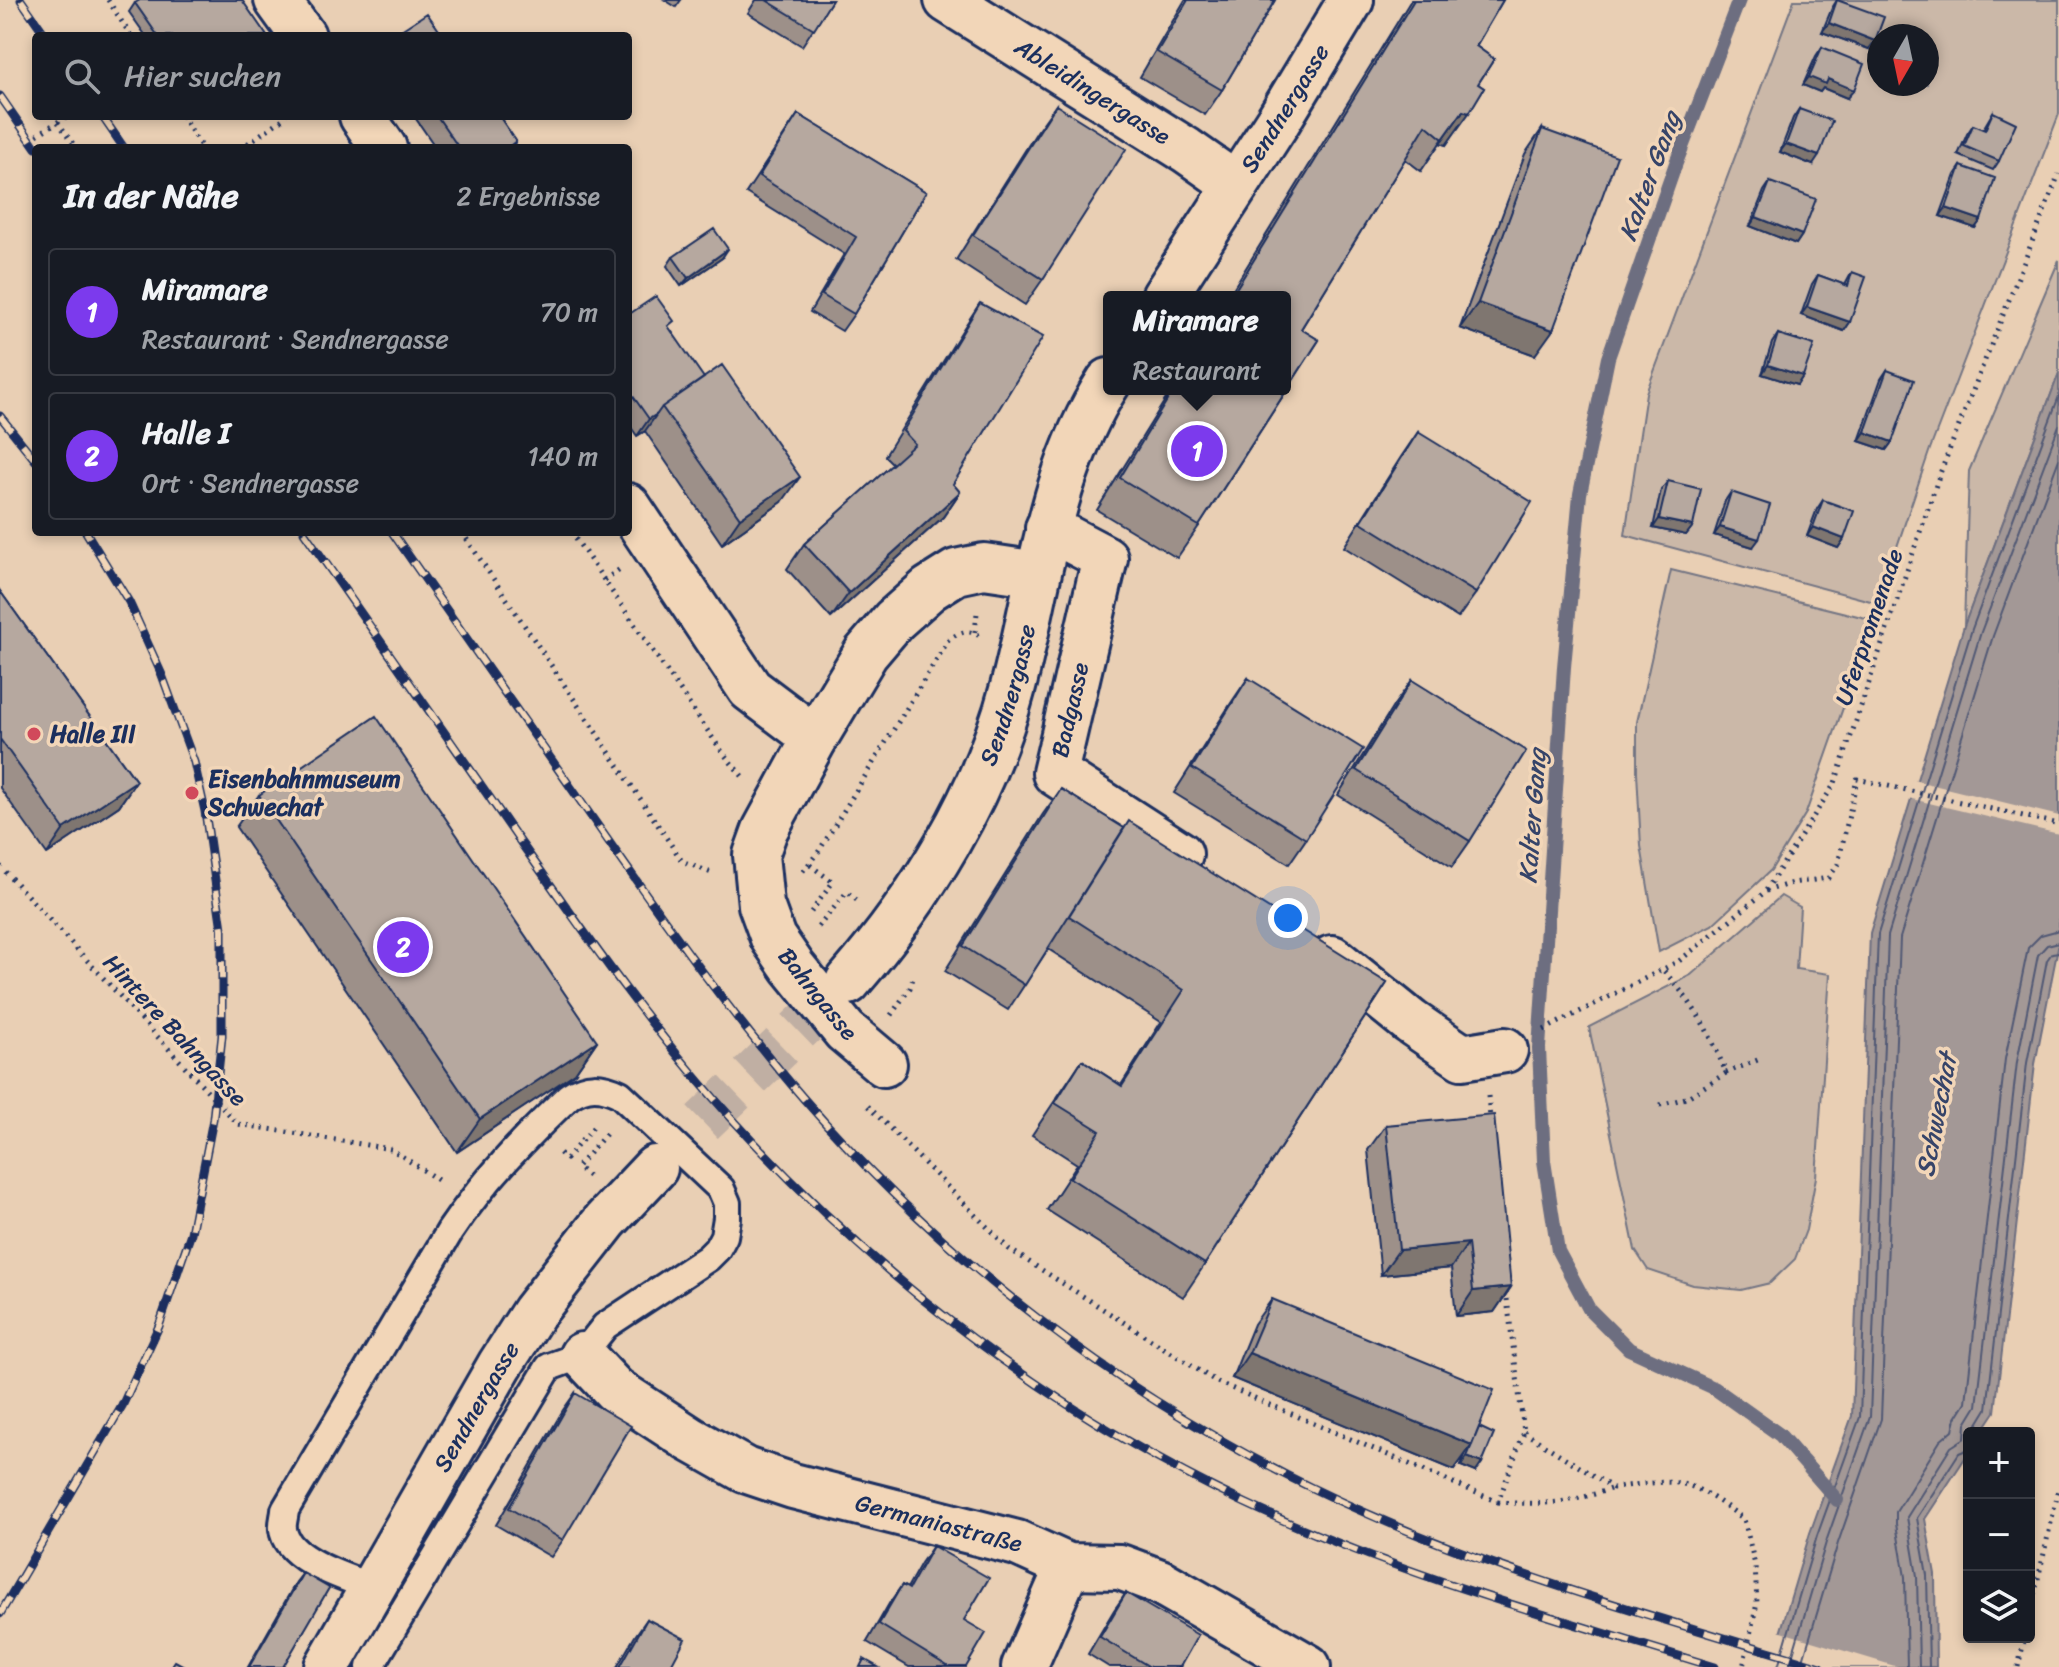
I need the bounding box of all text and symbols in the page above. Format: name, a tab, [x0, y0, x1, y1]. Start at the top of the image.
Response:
north arrow	[1867, 24, 1939, 96]
street label: Ableidingergasse	[1005, 26, 1180, 157]
search box	[32, 32, 632, 120]
street label: Sendnergasse	[1229, 36, 1341, 182]
text: Hier suchen	[124, 49, 281, 103]
icon: search	[60, 54, 104, 98]
water label: Kalter Gang	[1604, 102, 1695, 247]
text: In der Nähe	[64, 166, 239, 226]
text: 2 Ergebnisse	[456, 173, 600, 219]
text: Miramare	[142, 262, 268, 316]
text: 1	[86, 289, 98, 335]
text: 70 m	[540, 289, 598, 335]
popup	[1103, 291, 1291, 395]
text: Miramare	[1133, 293, 1259, 347]
text: Restaurant · Sendnergasse	[142, 316, 449, 362]
text: Restaurant	[1133, 347, 1261, 393]
text: Halle I	[142, 406, 231, 460]
pin: 1	[1171, 421, 1223, 481]
text: 2	[84, 433, 100, 479]
text: 140 m	[527, 433, 598, 479]
text: Ort · Sendnergasse	[142, 460, 359, 506]
street label: Uferpromenade	[1823, 543, 1915, 711]
street label: Sendnergasse	[967, 620, 1048, 772]
street label: Badgasse	[1039, 658, 1101, 762]
place label: Halle III	[50, 713, 136, 755]
marker: Halle III	[25, 725, 43, 743]
water label: Kalter Gang	[1504, 744, 1560, 885]
place label: Eisenbahnmuseum Schwechat	[207, 758, 401, 828]
marker: Eisenbahnmuseum Schwechat	[183, 784, 201, 802]
your location	[1268, 898, 1308, 938]
pin: 2	[377, 917, 429, 977]
street label: Bahngasse	[767, 938, 869, 1050]
street label: Hintere Bahngasse	[92, 943, 258, 1117]
water label: Schwechat	[1902, 1045, 1971, 1180]
street label: Sendnergasse	[422, 1333, 531, 1480]
map controls	[1963, 1427, 2035, 1643]
button: +	[1963, 1427, 2035, 1499]
street label: Germaniastraße	[851, 1482, 1027, 1565]
button: −	[1963, 1499, 2035, 1571]
button: layers	[1963, 1571, 2035, 1643]

